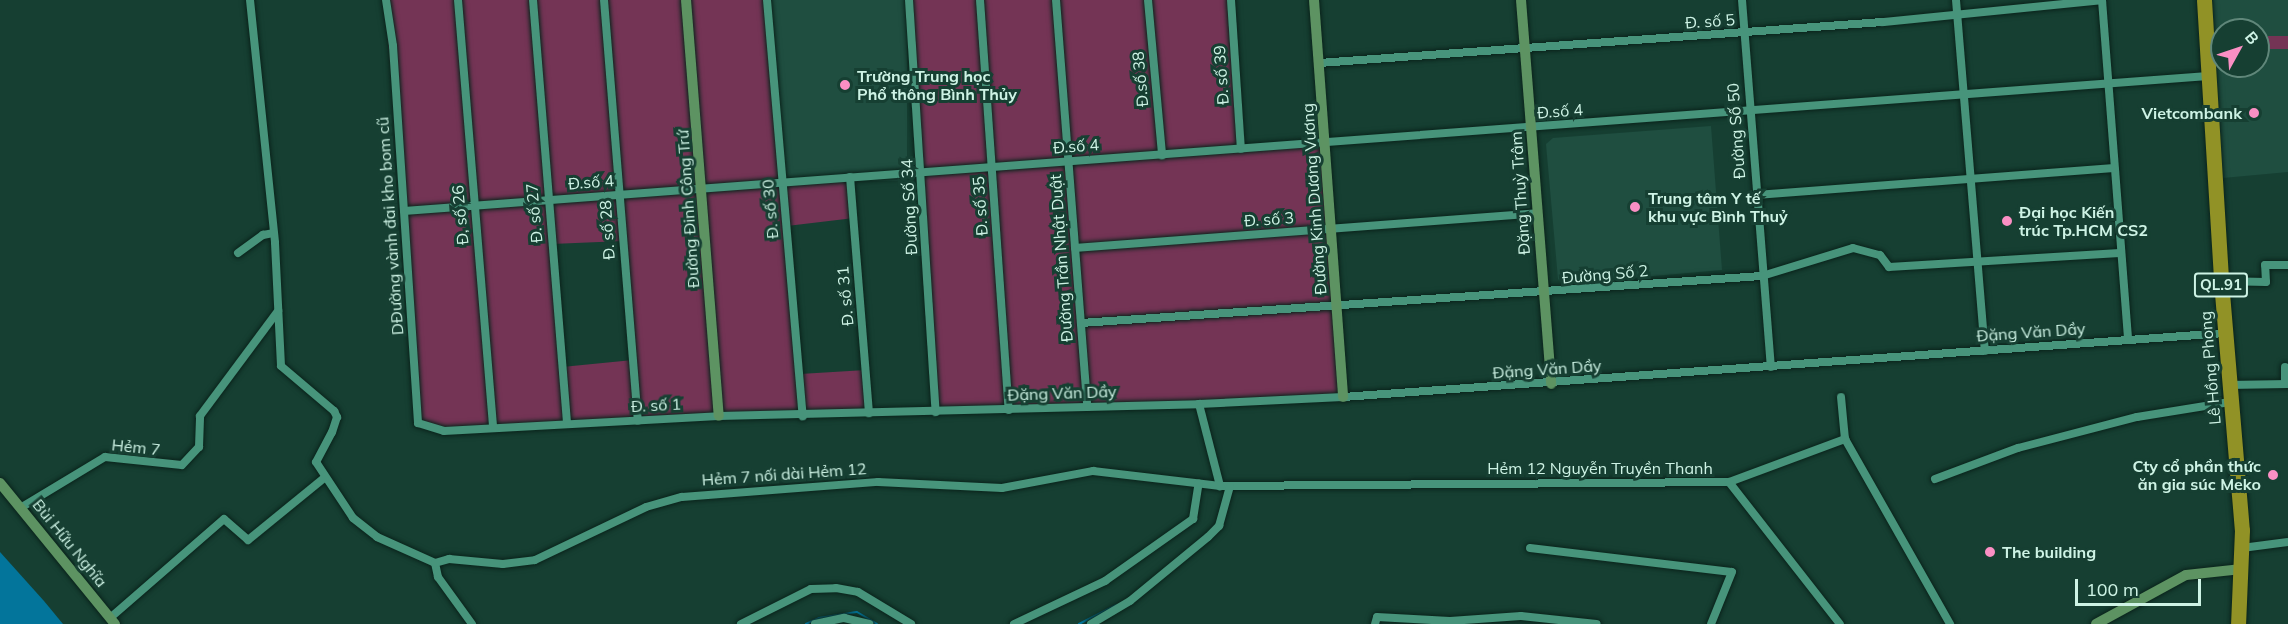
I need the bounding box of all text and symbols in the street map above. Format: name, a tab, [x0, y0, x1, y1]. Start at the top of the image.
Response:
street label: Đ. số 5	[1684, 10, 1736, 32]
north arrow	[2210, 18, 2270, 78]
text: B	[2241, 27, 2263, 48]
street label: Đ. số 39	[1209, 45, 1233, 105]
street label: Đ.số 38	[1128, 51, 1152, 107]
place label: Trường Trung học Phổ thông Bình Thủy	[857, 66, 1017, 104]
marker: Trường Trung học Phổ thông Bình Thủy	[838, 78, 852, 92]
street label: Đường Số 50	[1723, 82, 1749, 180]
street label: Đ.số 4	[1536, 100, 1584, 122]
street label: Đường Kinh Dương Vương	[1298, 103, 1330, 295]
place label: Vietcombank	[2141, 103, 2242, 123]
marker: Vietcombank	[2247, 106, 2261, 120]
street label: DĐường vành đai kho bom cũ	[373, 116, 407, 336]
street label: Đường Đinh Công Trứ	[673, 129, 703, 289]
street label: Đặng Thuỳ Trâm	[1506, 131, 1534, 255]
street label: Đ.số 4	[1052, 135, 1100, 157]
street label: Đường Số 34	[897, 159, 921, 255]
street label: Đ.số 4	[567, 171, 615, 193]
street label: Đường Trần Nhật Duật	[1046, 174, 1076, 342]
street label: Đ. số 35	[968, 176, 992, 236]
street label: Đ. số 30	[758, 178, 782, 240]
street label: Đ. số 27	[522, 182, 546, 244]
street label: Đ, số 26	[448, 184, 472, 246]
place label: Trung tâm Y tế khu vực Bình Thuỷ	[1648, 188, 1788, 226]
marker: Trung tâm Y tế khu vực Bình Thuỷ	[1626, 198, 1644, 216]
street label: Đ. số 28	[595, 200, 619, 260]
place label: Đại học Kiến trúc Tp.HCM CS2	[2019, 202, 2148, 240]
street label: Đ. số 3	[1243, 208, 1295, 230]
marker: Đại học Kiến trúc Tp.HCM CS2	[2000, 214, 2014, 228]
street label: Đường Số 2	[1561, 261, 1649, 287]
street label: Đ. số 31	[833, 265, 857, 327]
road number: QL.91	[2192, 273, 2250, 297]
street label: Lê Hồng Phong	[2195, 310, 2225, 426]
street label: Đặng Văn Dầy	[1976, 319, 2086, 345]
street label: Đặng Văn Dầy	[1492, 356, 1602, 382]
street label: Đặng Văn Dầy	[1007, 382, 1117, 404]
street label: Đ. số 1	[631, 394, 681, 416]
street label: Hẻm 7	[111, 435, 161, 459]
place label: Cty cổ phần thức ăn gia súc Meko	[2133, 456, 2261, 494]
street label: Hẻm 12 Nguyễn Truyền Thanh	[1487, 458, 1713, 478]
street label: Hẻm 7 nối dài Hẻm 12	[701, 459, 867, 489]
marker: Cty cổ phần thức ăn gia súc Meko	[2266, 468, 2280, 482]
street label: Bùi Hữu Nghĩa	[29, 495, 111, 591]
place label: The building	[2002, 542, 2096, 562]
marker: The building	[1983, 545, 1997, 559]
scale bar	[2078, 567, 2204, 605]
text: 100 m	[2086, 578, 2139, 601]

